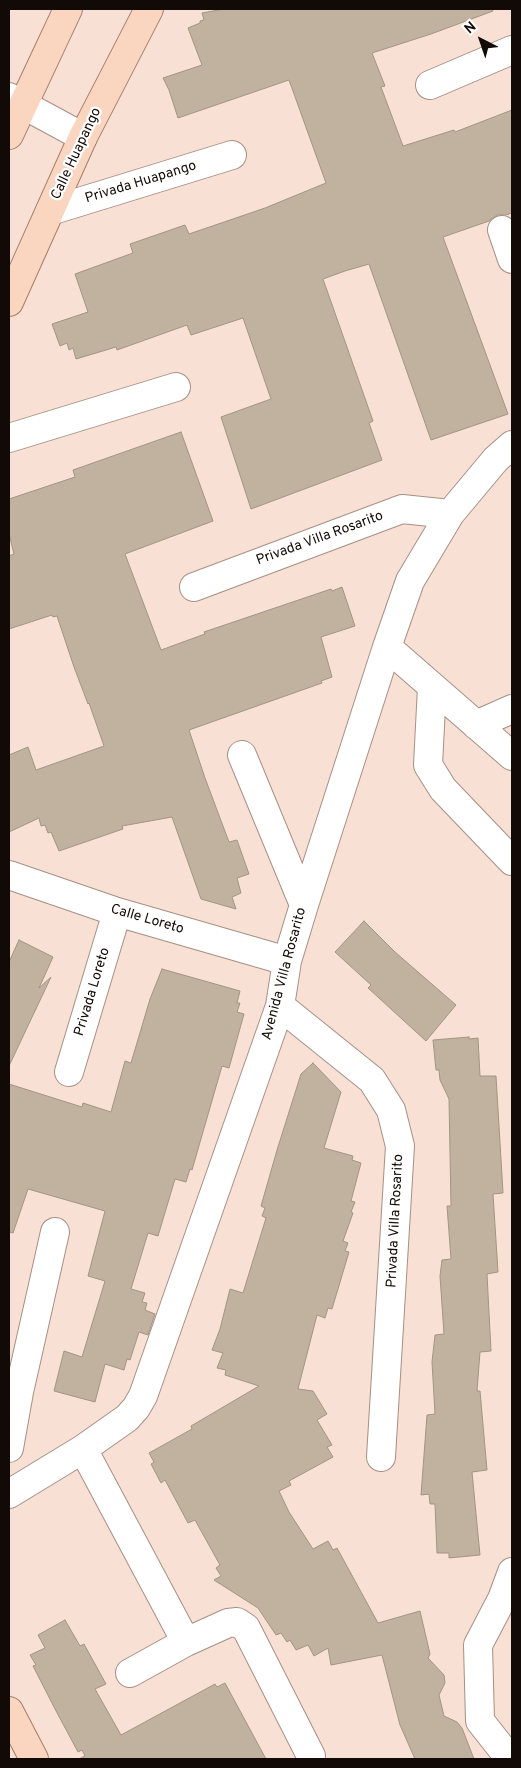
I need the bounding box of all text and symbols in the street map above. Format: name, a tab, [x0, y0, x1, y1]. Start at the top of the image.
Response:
north arrow	[456, 15, 506, 65]
text: N	[461, 19, 480, 38]
street label: Calle Huapango	[48, 105, 106, 203]
street label: Privada Huapango	[83, 158, 199, 208]
street label: Privada Villa Rosarito	[254, 508, 386, 570]
street label: Calle Loreto	[108, 902, 186, 938]
street label: Avenida Villa Rosarito	[259, 906, 311, 1042]
street label: Privada Loreto	[72, 946, 114, 1038]
street label: Privada Villa Rosarito	[384, 1154, 408, 1288]

